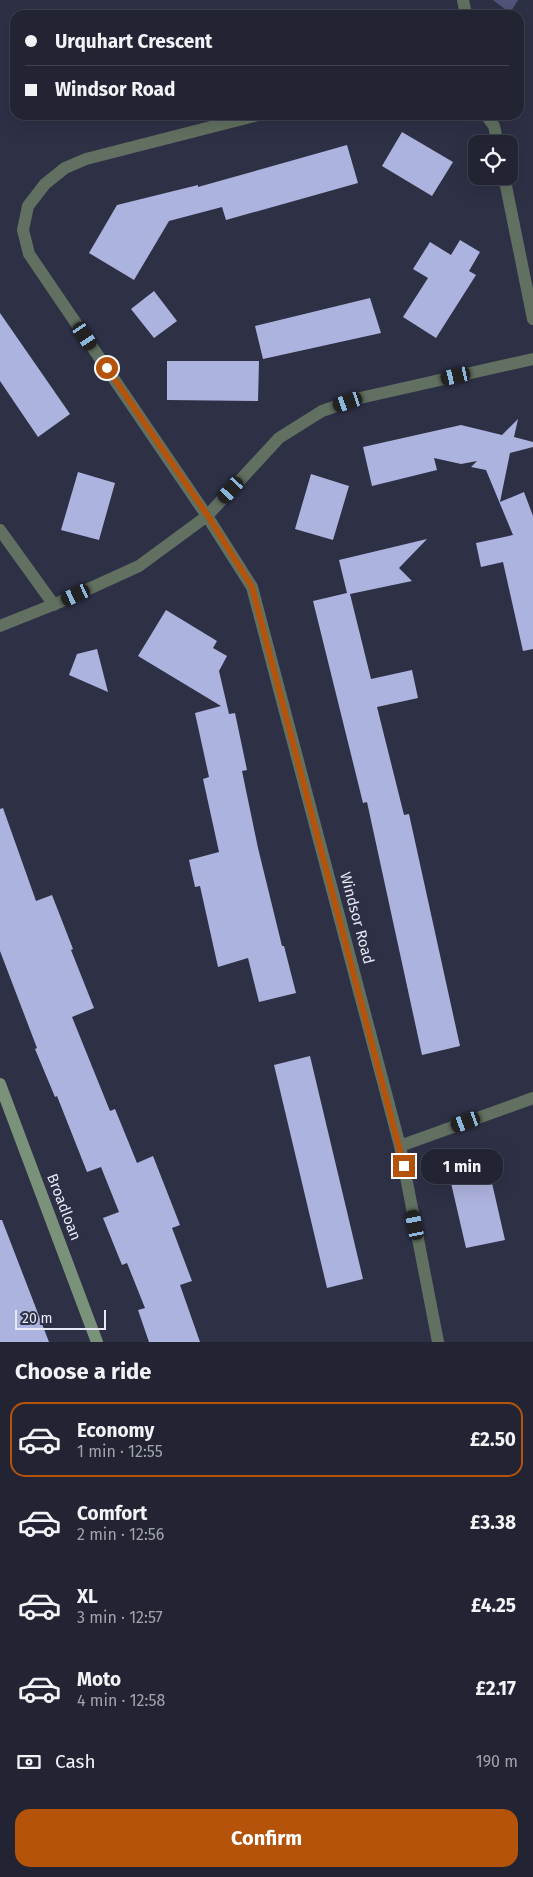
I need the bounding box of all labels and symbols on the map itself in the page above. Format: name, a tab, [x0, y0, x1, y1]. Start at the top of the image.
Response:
car	[70, 319, 99, 353]
route start	[96, 357, 118, 379]
car	[439, 365, 472, 387]
car	[331, 390, 364, 414]
car	[215, 474, 246, 506]
car	[59, 582, 92, 608]
street label: Windsor Road	[336, 870, 378, 966]
car	[449, 1110, 482, 1134]
callout: 1 min	[422, 1148, 504, 1184]
route end	[393, 1155, 415, 1177]
street label: Broadloan	[43, 1171, 85, 1243]
car	[404, 1209, 425, 1241]
scale bar	[15, 1307, 106, 1330]

